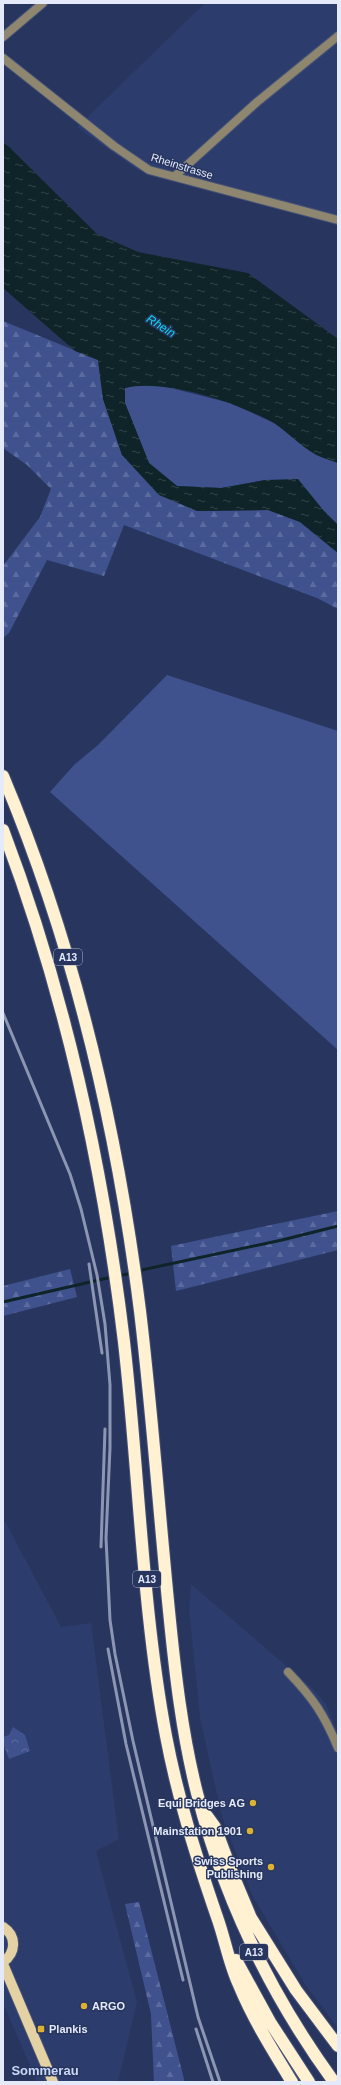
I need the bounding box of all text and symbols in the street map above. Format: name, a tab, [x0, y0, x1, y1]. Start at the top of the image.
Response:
street label: Rheinstrasse	[150, 151, 214, 181]
water label: Rhein	[144, 312, 178, 340]
road number: A13	[54, 949, 82, 965]
road number: A13	[133, 1571, 161, 1587]
place label: Equi Bridges AG	[158, 1797, 245, 1809]
marker: Equi Bridges AG	[248, 1798, 258, 1808]
place label: Mainstation 1901	[153, 1825, 242, 1837]
marker: Mainstation 1901	[245, 1826, 255, 1836]
place label: Swiss Sports Publishing	[194, 1855, 263, 1880]
marker: Swiss Sports Publishing	[266, 1862, 276, 1872]
road number: A13	[240, 1944, 268, 1960]
place label: ARGO	[92, 2000, 125, 2012]
marker: ARGO	[79, 2001, 89, 2011]
place label: Plankis	[49, 2023, 88, 2035]
marker: Plankis	[36, 2024, 46, 2034]
district label: Sommerau	[11, 2063, 79, 2078]

